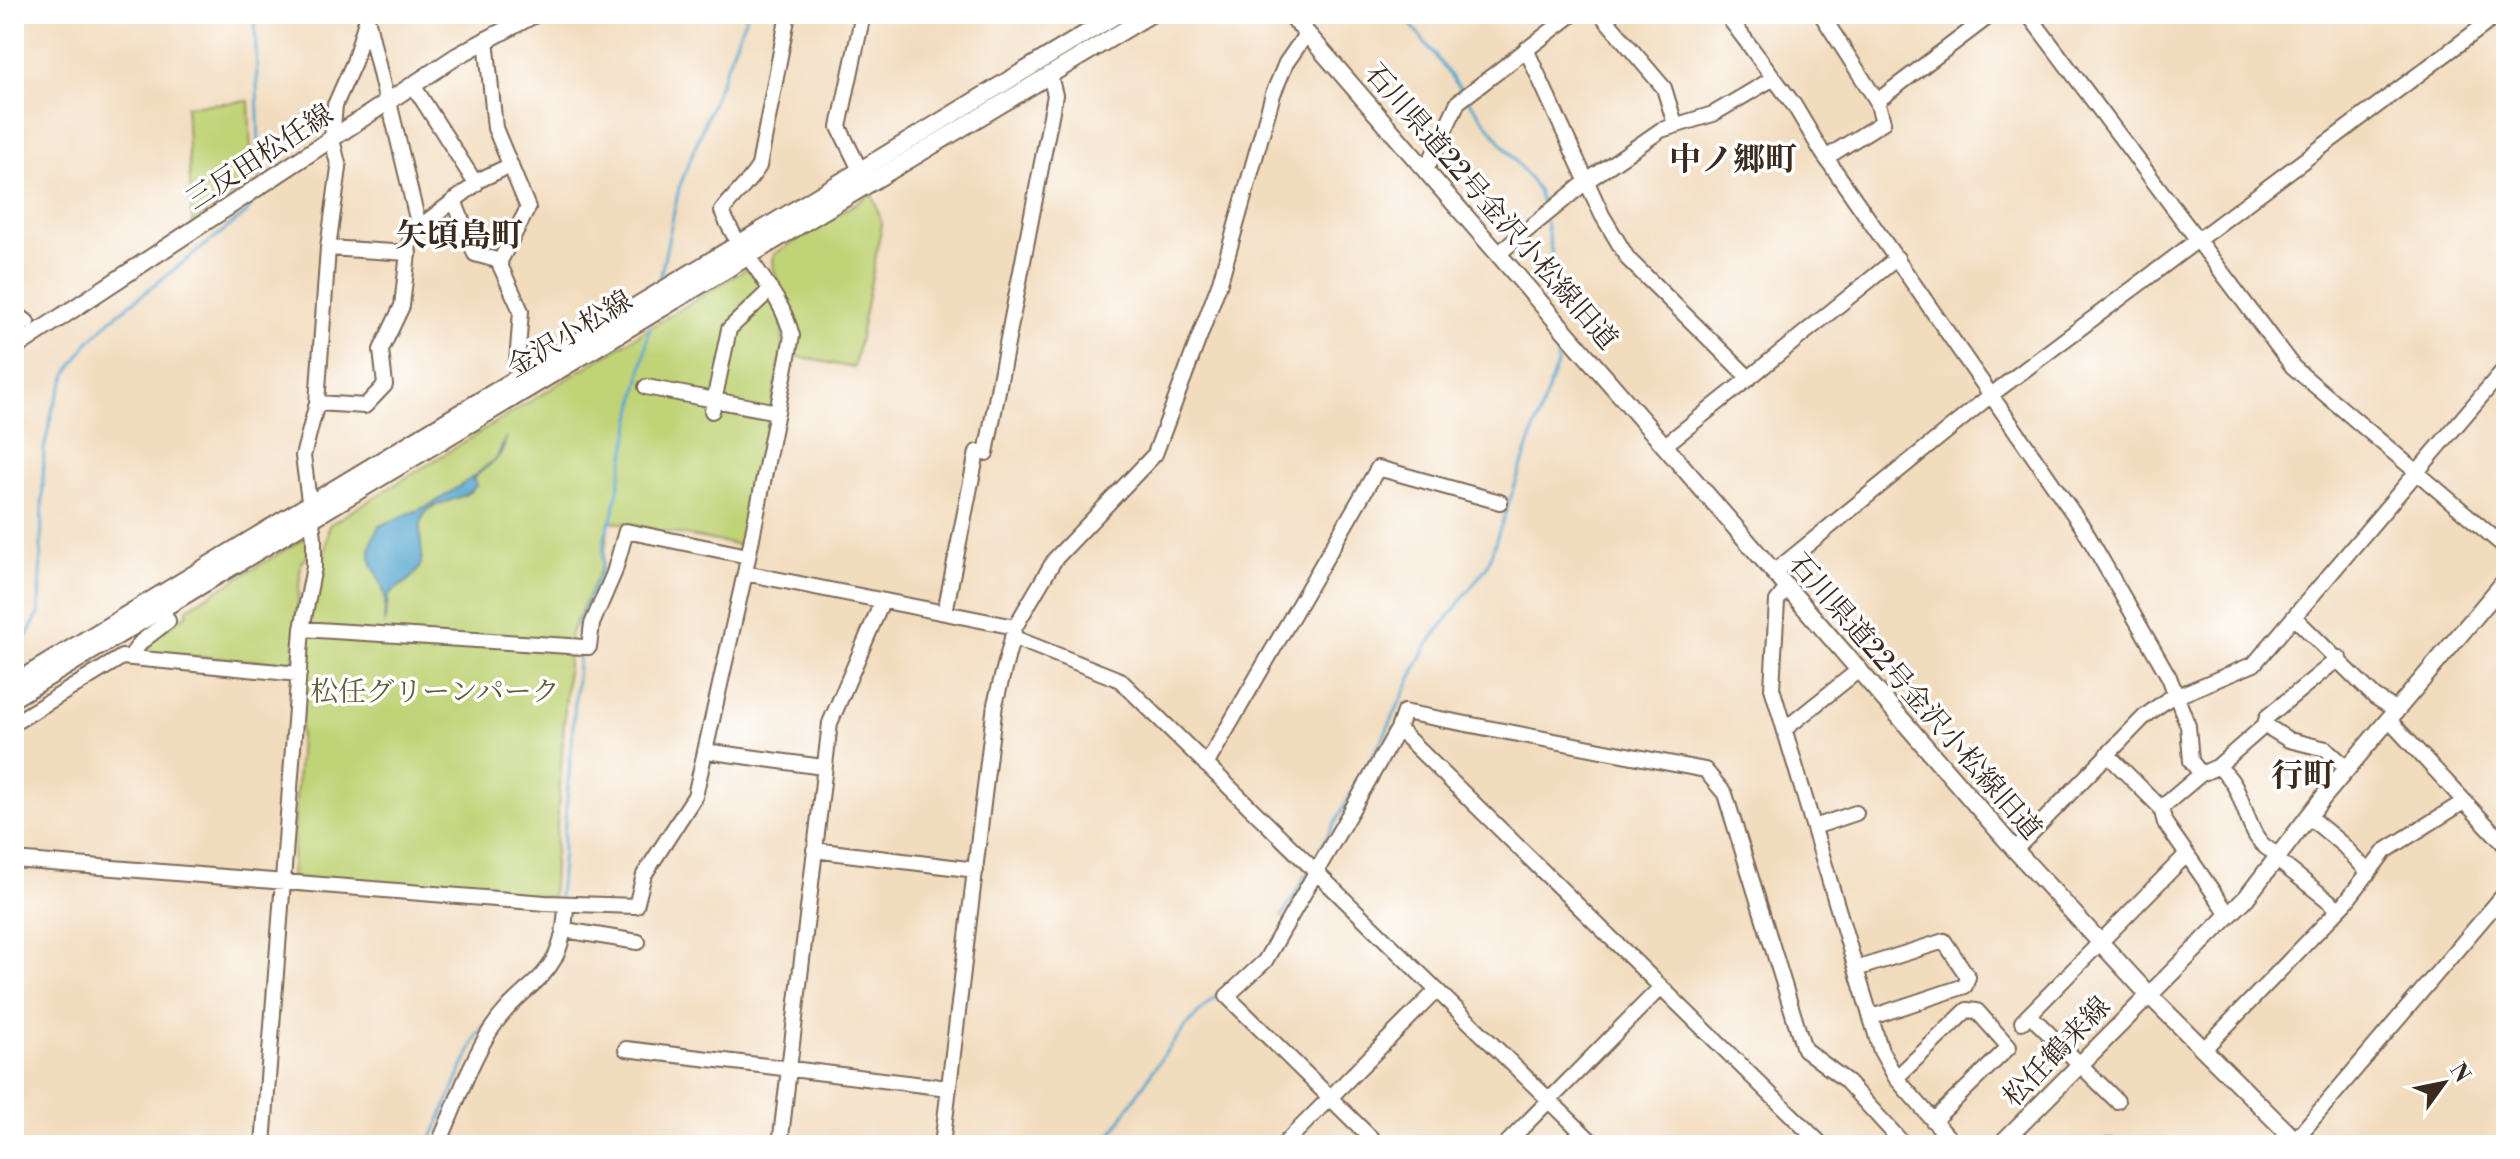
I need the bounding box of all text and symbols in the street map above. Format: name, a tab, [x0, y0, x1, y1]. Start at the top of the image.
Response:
street label: 石川県道22号金沢小松線旧道	[1357, 57, 1625, 357]
street label: 三反田松任線	[180, 97, 340, 218]
district label: 中ノ郷町	[1669, 140, 1797, 180]
district label: 矢頃島町	[395, 216, 523, 256]
street label: 金沢小松線	[501, 283, 639, 385]
street label: 石川県道22号金沢小松線旧道	[1781, 547, 2049, 847]
park label: 松任グリーンパーク	[310, 675, 560, 710]
district label: 行町	[2271, 756, 2335, 796]
street label: 松任鶴来線	[1996, 990, 2118, 1115]
north arrow	[2404, 1043, 2484, 1123]
text: N	[2443, 1058, 2476, 1088]

